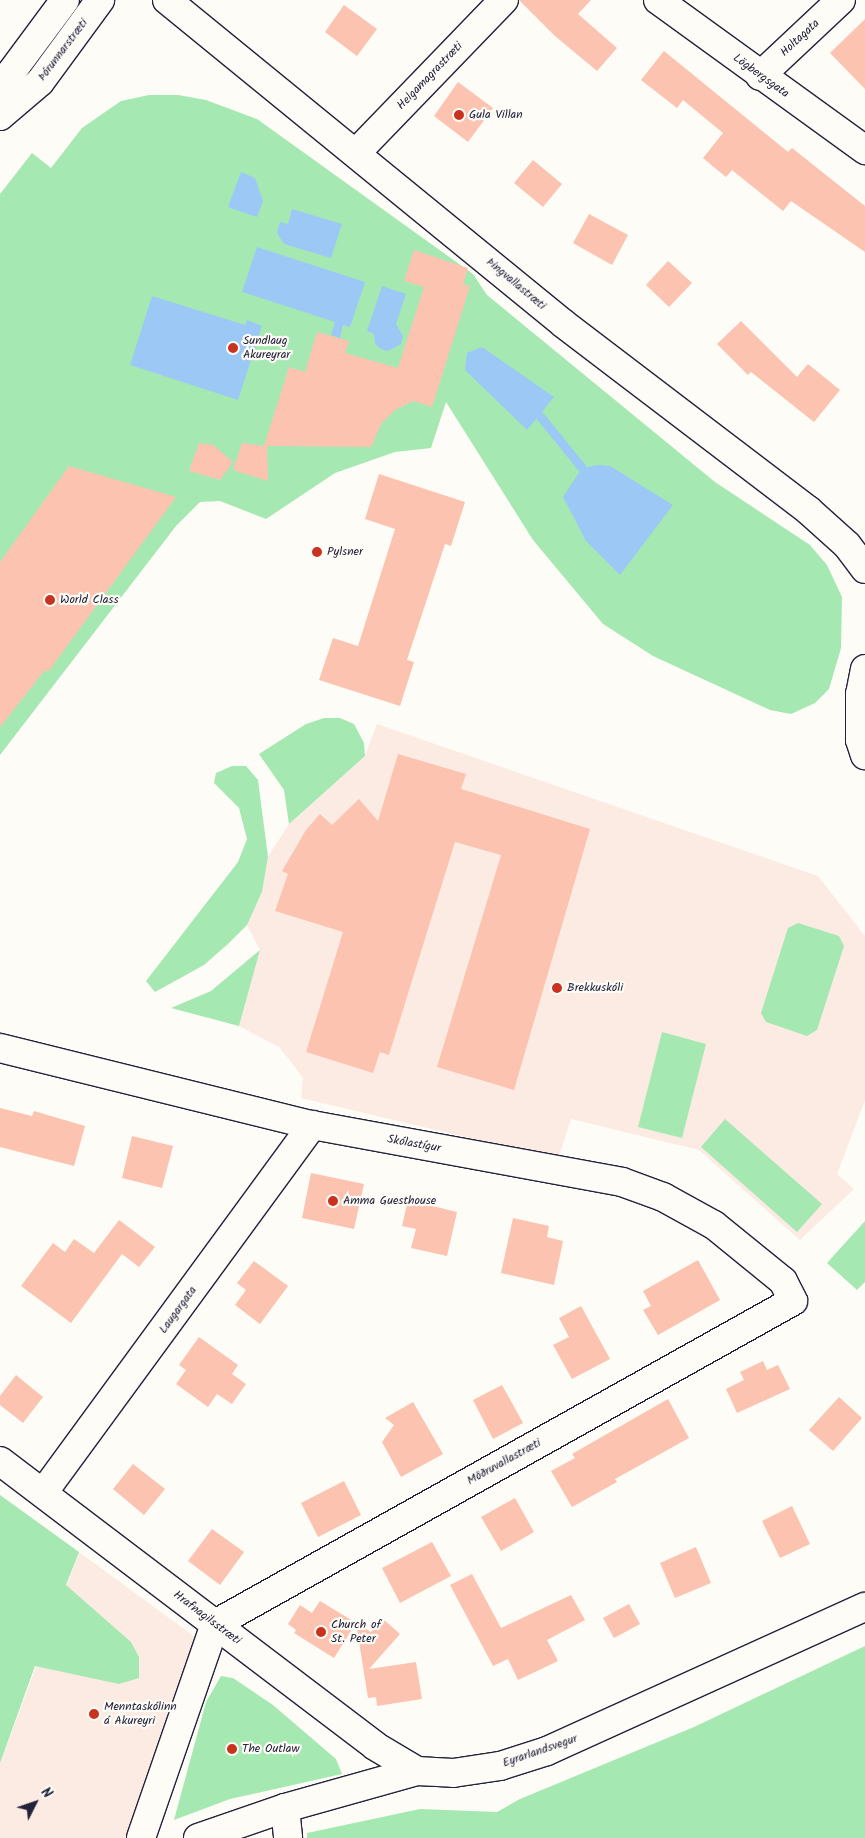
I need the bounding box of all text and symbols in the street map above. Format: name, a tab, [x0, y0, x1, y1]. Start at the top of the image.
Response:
street label: Þórunnarstræti	[35, 16, 91, 84]
street label: Holtagata	[777, 16, 823, 60]
street label: Helgamagrastræti	[394, 39, 466, 113]
street label: Lögbergsgata	[730, 51, 792, 101]
place label: Gula Villan	[469, 108, 523, 122]
marker: Gula Villan	[453, 109, 465, 121]
street label: Þingvallastræti	[483, 255, 549, 313]
place label: Sundlaug Akureyrar	[243, 334, 290, 362]
marker: Sundlaug Akureyrar	[227, 342, 239, 354]
place label: Pylsner	[327, 545, 363, 559]
marker: Pylsner	[311, 546, 323, 558]
place label: World Class	[60, 593, 119, 607]
marker: World Class	[44, 594, 56, 606]
place label: Brekkuskóli	[567, 981, 623, 995]
marker: Brekkuskóli	[551, 982, 563, 994]
street label: Skólastígur	[386, 1132, 442, 1156]
place label: Amma Guesthouse	[343, 1194, 436, 1208]
marker: Amma Guesthouse	[327, 1195, 339, 1207]
street label: Laugargata	[156, 1284, 200, 1336]
street label: Möðruvallastræti	[464, 1436, 544, 1488]
street label: Hrafnagilsstræti	[170, 1588, 244, 1648]
place label: Church of St. Peter	[331, 1618, 381, 1646]
marker: Church of St. Peter	[315, 1626, 327, 1638]
place label: Menntaskólinn á Akureyri	[104, 1700, 177, 1728]
marker: Menntaskólinn á Akureyri	[88, 1708, 100, 1720]
street label: Eyrarlandsvegur	[501, 1731, 579, 1771]
place label: The Outlaw	[242, 1742, 299, 1756]
marker: The Outlaw	[226, 1743, 238, 1755]
north arrow	[10, 1778, 60, 1828]
text: N	[35, 1783, 58, 1804]

